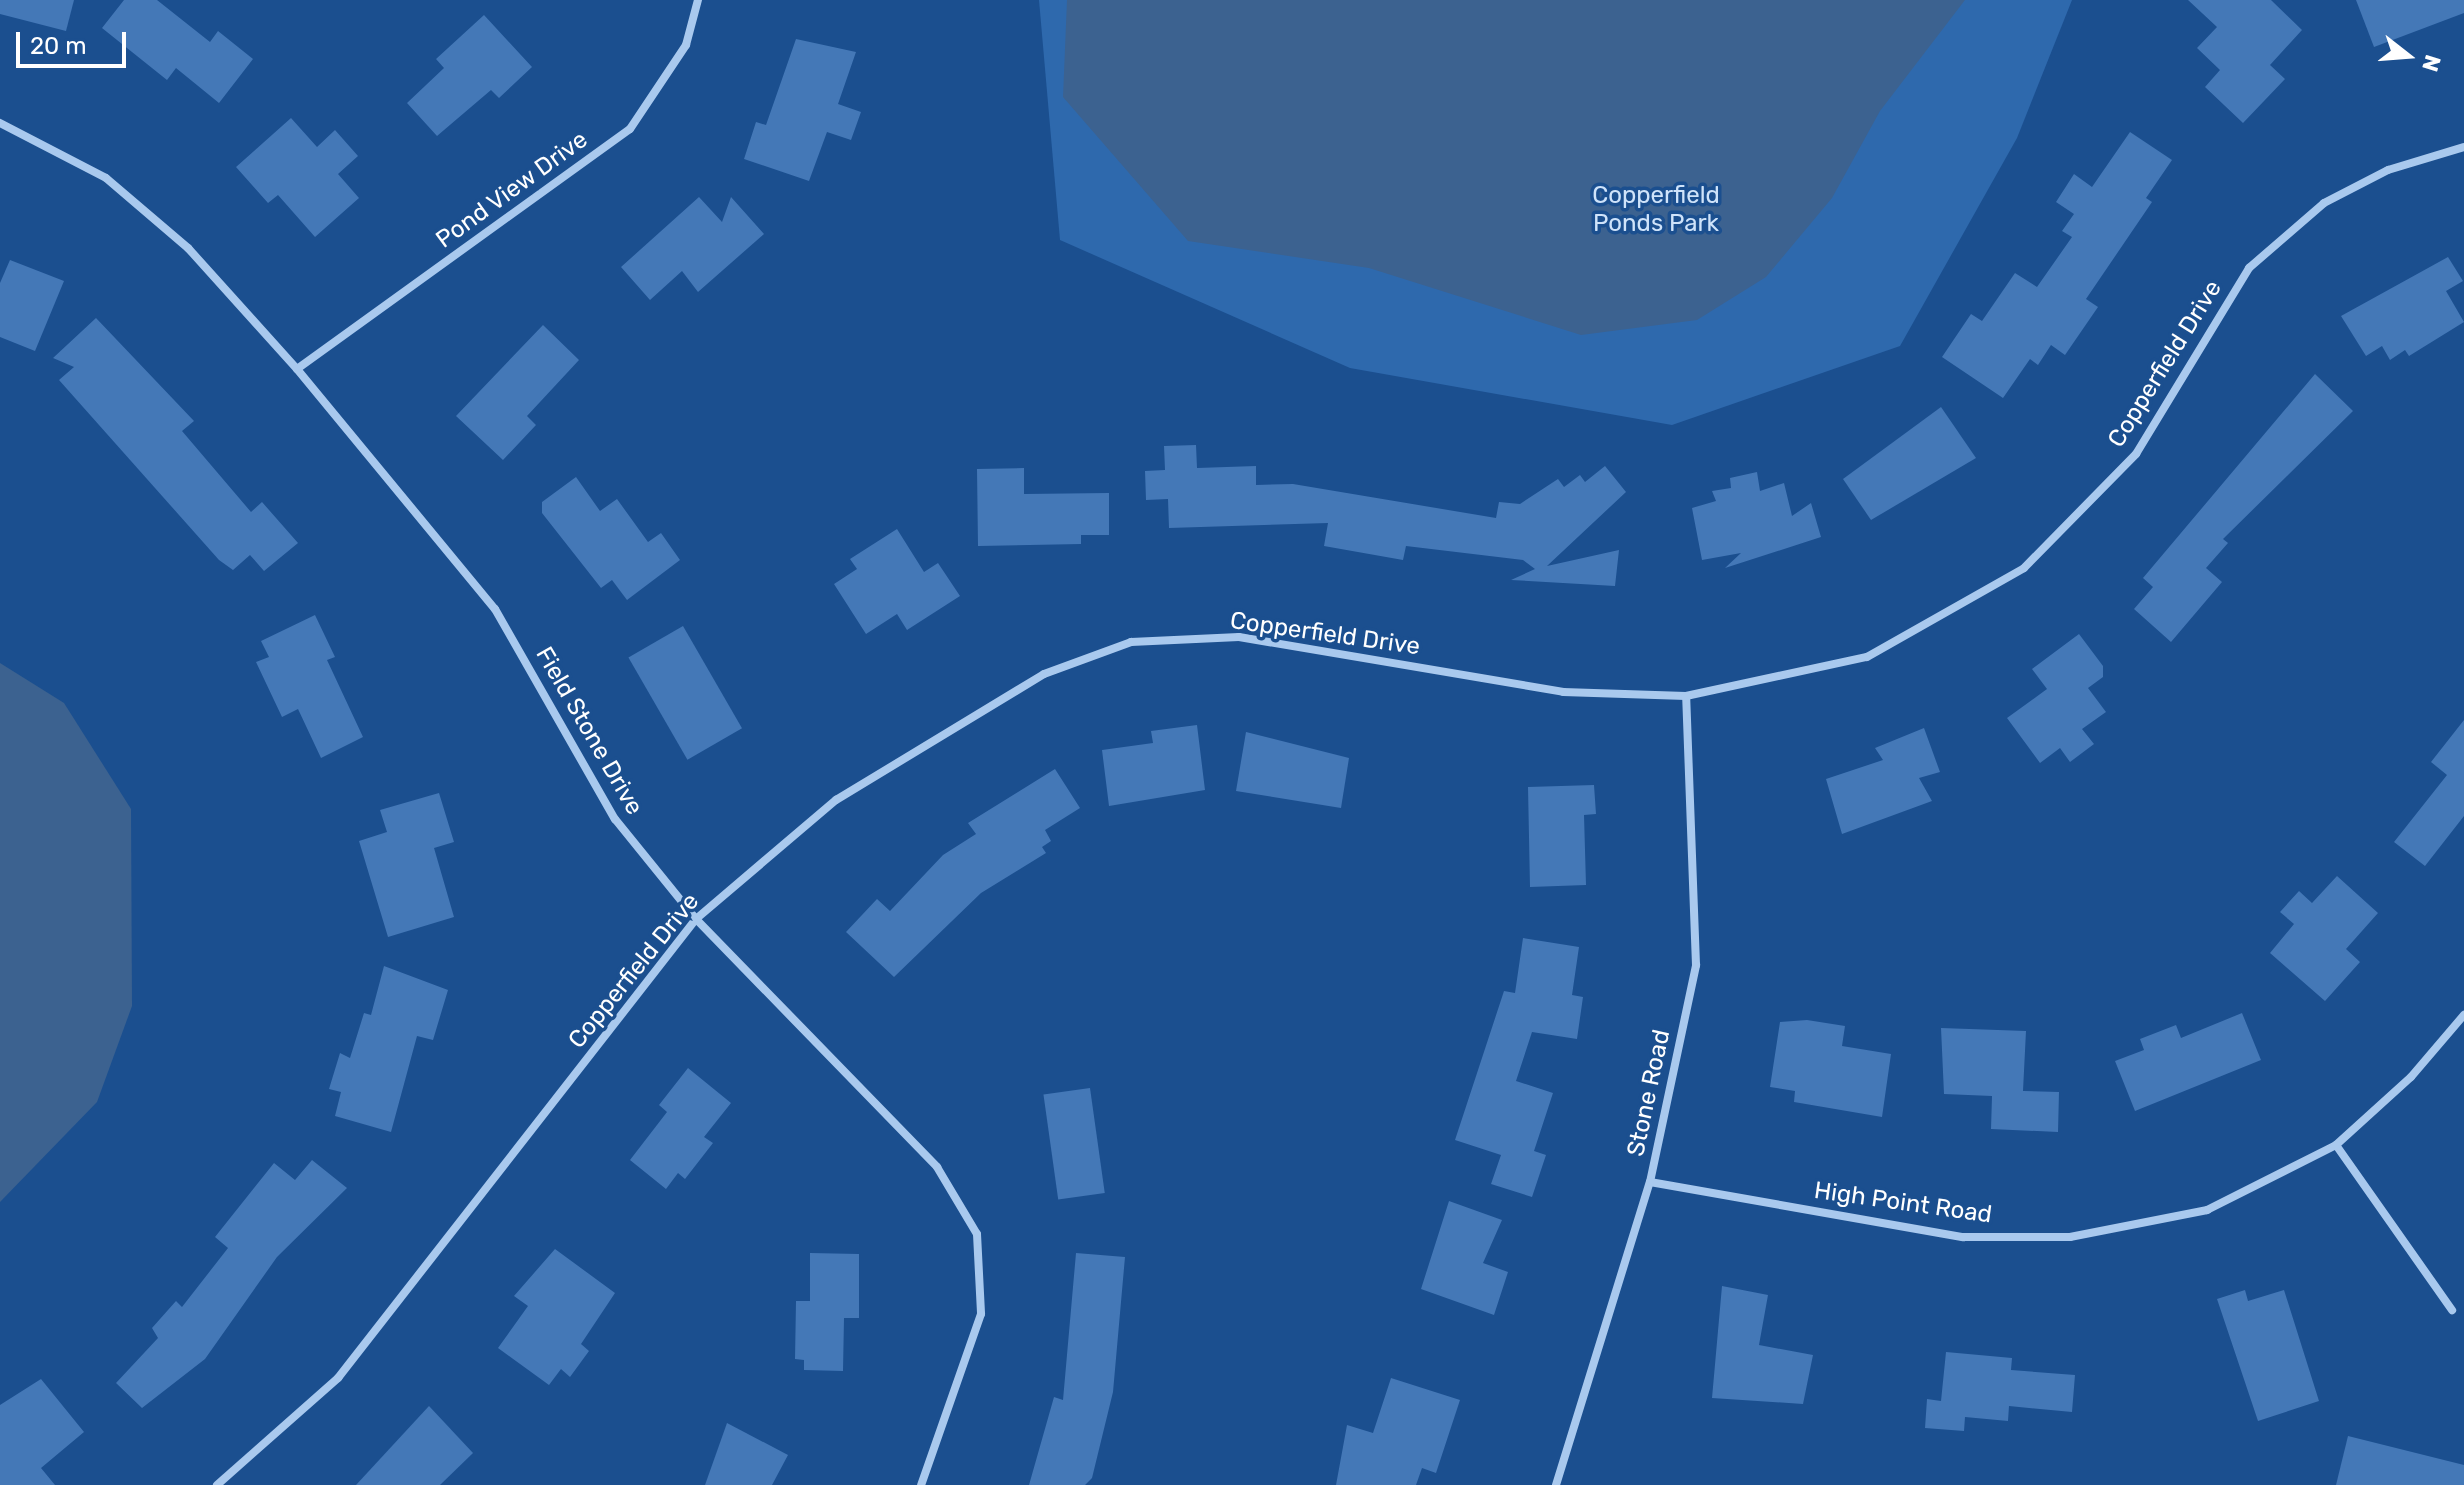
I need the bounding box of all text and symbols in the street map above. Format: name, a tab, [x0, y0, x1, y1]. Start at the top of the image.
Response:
scale bar	[20, 16, 130, 66]
north arrow	[2368, 16, 2448, 96]
text: 20 m	[30, 32, 87, 60]
text: N	[2416, 52, 2447, 75]
street label: Pond View Drive	[430, 125, 594, 255]
park label: Copperfield Ponds Park	[1592, 182, 1720, 238]
street label: Copperfield Drive	[2102, 275, 2228, 453]
street label: Copperfield Drive	[1228, 606, 1422, 662]
street label: Field Stone Drive	[529, 642, 649, 820]
street label: Copperfield Drive	[563, 888, 705, 1054]
street label: Stone Road	[1622, 1027, 1676, 1159]
street label: High Point Road	[1812, 1176, 1994, 1230]

